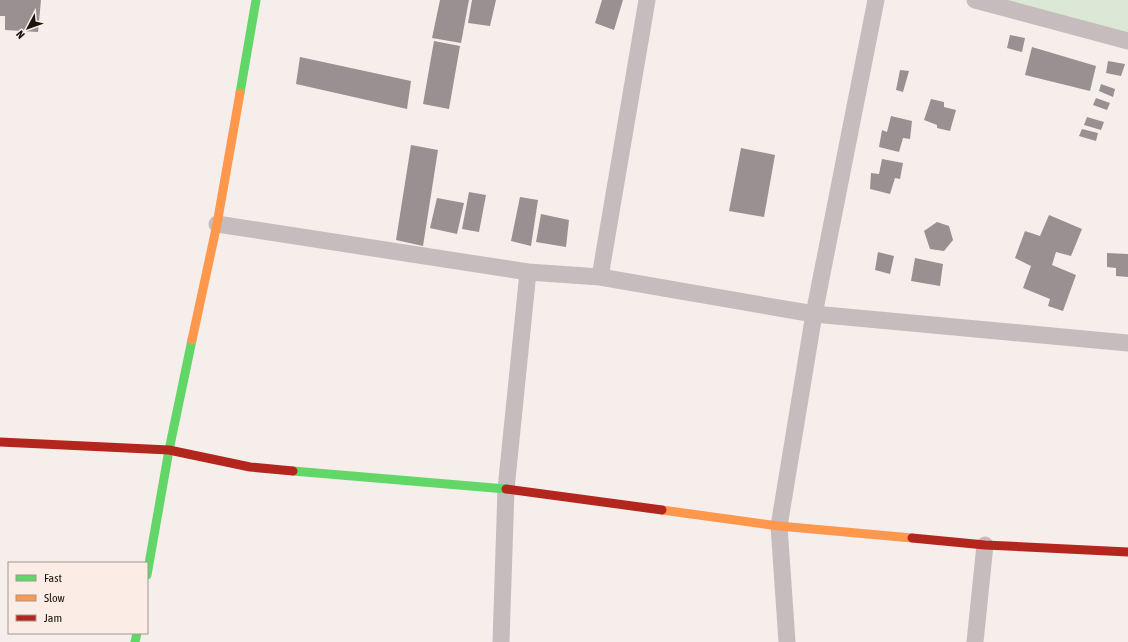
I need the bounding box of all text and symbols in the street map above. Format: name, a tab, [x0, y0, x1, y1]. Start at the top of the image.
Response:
north arrow	[8, 8, 48, 48]
text: N	[14, 28, 27, 41]
legend	[8, 562, 148, 634]
text: Fast	[44, 571, 62, 585]
text: Slow	[44, 591, 65, 605]
text: Jam	[44, 611, 62, 625]

